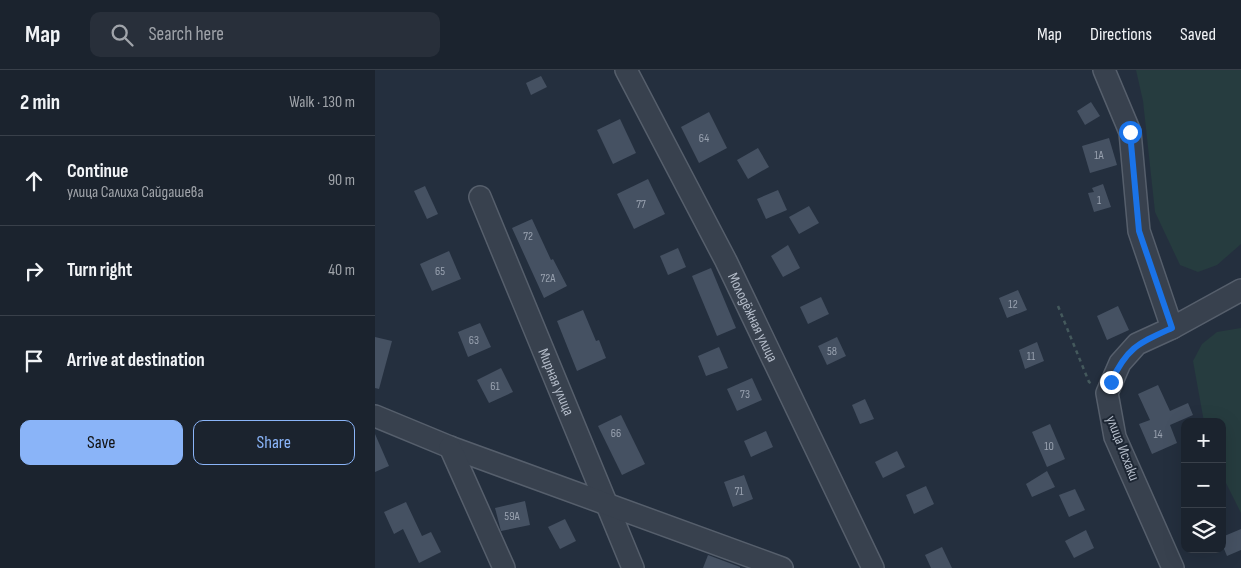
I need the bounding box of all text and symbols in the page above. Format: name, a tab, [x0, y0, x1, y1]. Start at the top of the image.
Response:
search box	[90, 12, 440, 57]
text: Map	[25, 20, 60, 49]
icon: search	[108, 21, 136, 49]
text: Search here	[148, 23, 224, 46]
text: Map	[1037, 24, 1062, 45]
text: Directions	[1090, 24, 1152, 45]
text: Saved	[1180, 24, 1216, 45]
text: 2 min	[20, 90, 60, 115]
text: Walk · 130 m	[289, 93, 355, 112]
route start	[1119, 121, 1142, 144]
house number: 64	[699, 131, 709, 146]
house number: 1А	[1094, 148, 1105, 163]
text: Continue	[67, 160, 128, 183]
icon: ahead	[20, 167, 48, 195]
text: 90 m	[328, 171, 355, 190]
text: улица Салиха Сайдашева	[67, 183, 204, 202]
house number: 1	[1097, 193, 1102, 208]
house number: 77	[636, 197, 646, 212]
house number: 72	[523, 229, 533, 244]
icon: right	[20, 257, 48, 285]
text: Turn right	[67, 259, 132, 282]
text: 40 m	[328, 261, 355, 280]
house number: 65	[435, 264, 445, 279]
street label: Молодёжная улица	[723, 270, 782, 365]
house number: 72А	[541, 271, 556, 286]
house number: 12	[1008, 297, 1018, 312]
house number: 63	[469, 333, 479, 348]
house number: 58	[827, 344, 837, 359]
street label: Мирная улица	[533, 346, 578, 419]
icon: arrive	[20, 347, 48, 375]
text: Arrive at destination	[67, 349, 205, 372]
house number: 11	[1027, 349, 1036, 364]
route end	[1100, 371, 1123, 394]
house number: 61	[490, 379, 501, 394]
house number: 73	[740, 387, 750, 402]
street label: улица Исхаки	[1101, 413, 1144, 483]
map controls	[1181, 418, 1226, 553]
button: +	[1181, 418, 1226, 463]
button: Save	[20, 420, 183, 465]
button: Share	[193, 420, 355, 465]
house number: 66	[611, 426, 621, 441]
house number: 14	[1153, 427, 1163, 442]
house number: 10	[1044, 439, 1054, 454]
button: −	[1181, 463, 1226, 508]
house number: 71	[734, 484, 744, 499]
button: layers	[1181, 508, 1226, 553]
house number: 59А	[504, 509, 520, 524]

